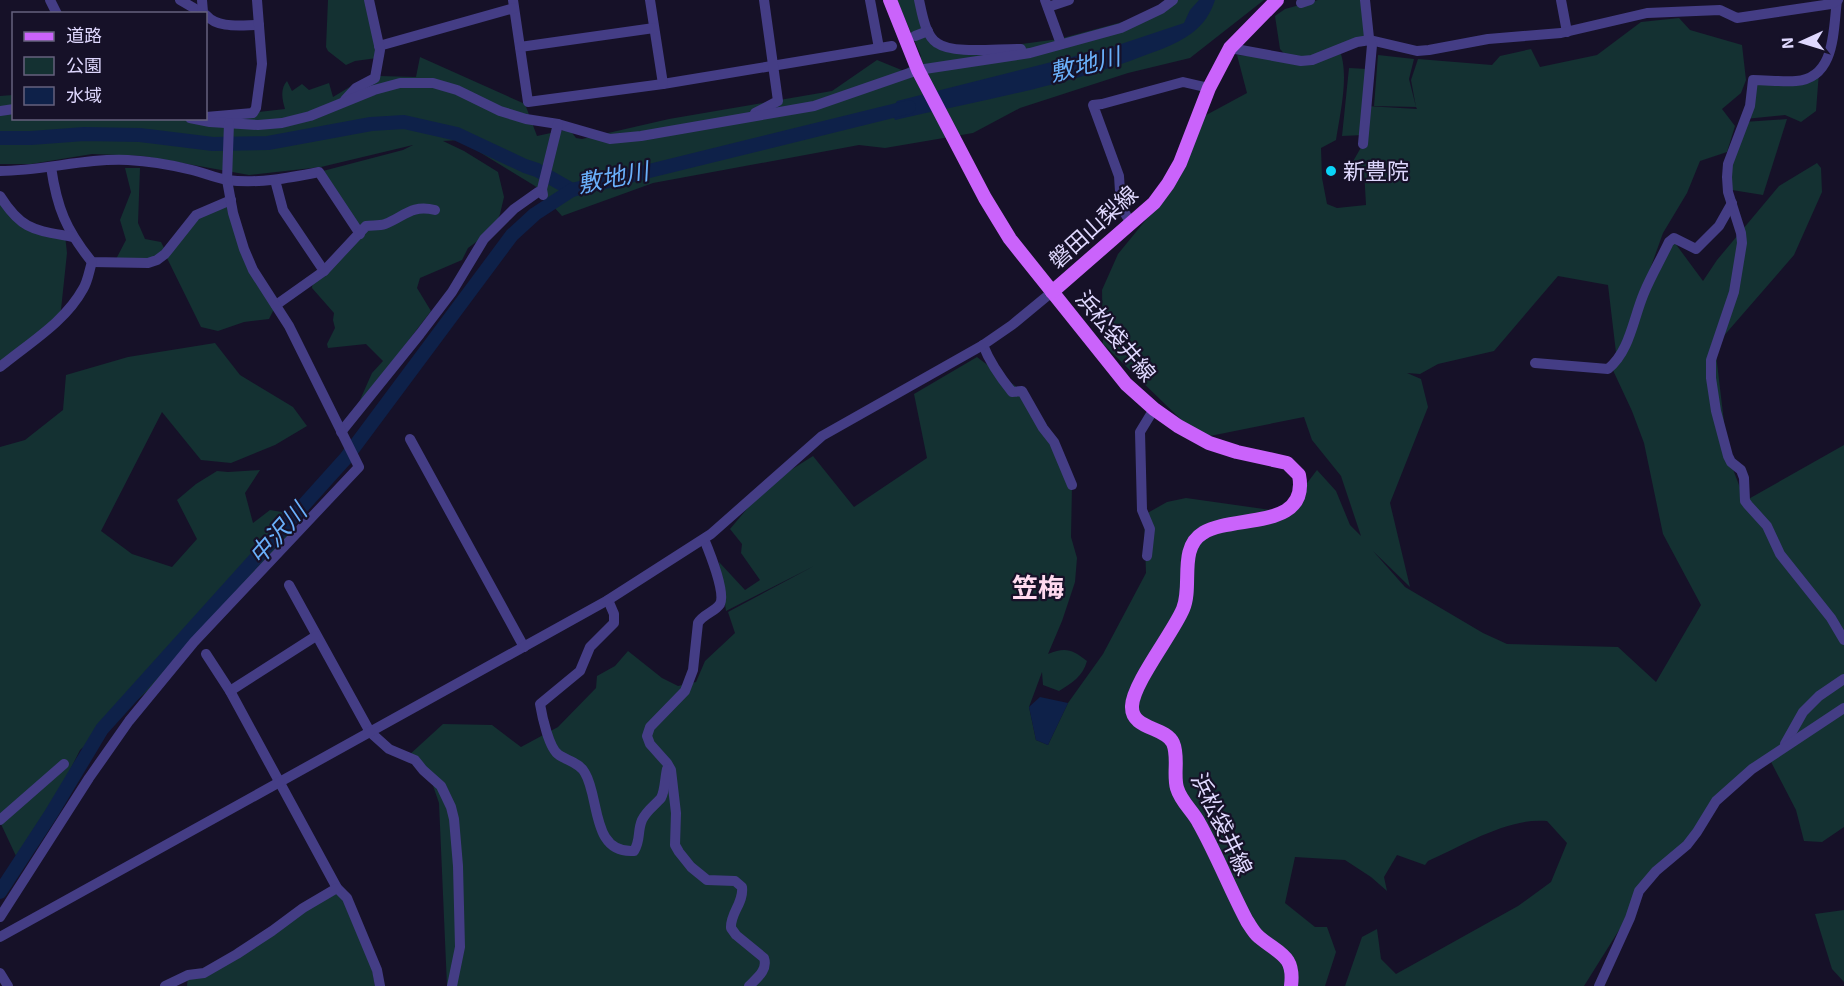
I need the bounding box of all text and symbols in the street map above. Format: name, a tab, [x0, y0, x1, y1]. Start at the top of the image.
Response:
legend	[12, 12, 207, 120]
north arrow	[1772, 12, 1832, 72]
text: 道路	[66, 24, 102, 46]
text: N	[1777, 37, 1796, 50]
water label: 敷地川	[1046, 40, 1126, 86]
text: 公園	[66, 54, 102, 76]
text: 水域	[66, 84, 102, 106]
water label: 敷地川	[575, 155, 654, 198]
place label: 新豊院	[1343, 157, 1409, 183]
marker: 新豊院	[1324, 164, 1338, 178]
street label: 磐田山梨線	[1043, 180, 1142, 273]
street label: 浜松袋井線	[1071, 285, 1162, 386]
water label: 中沢川	[242, 494, 314, 569]
district label: 笠梅	[1012, 571, 1064, 602]
street label: 浜松袋井線	[1187, 768, 1259, 879]

